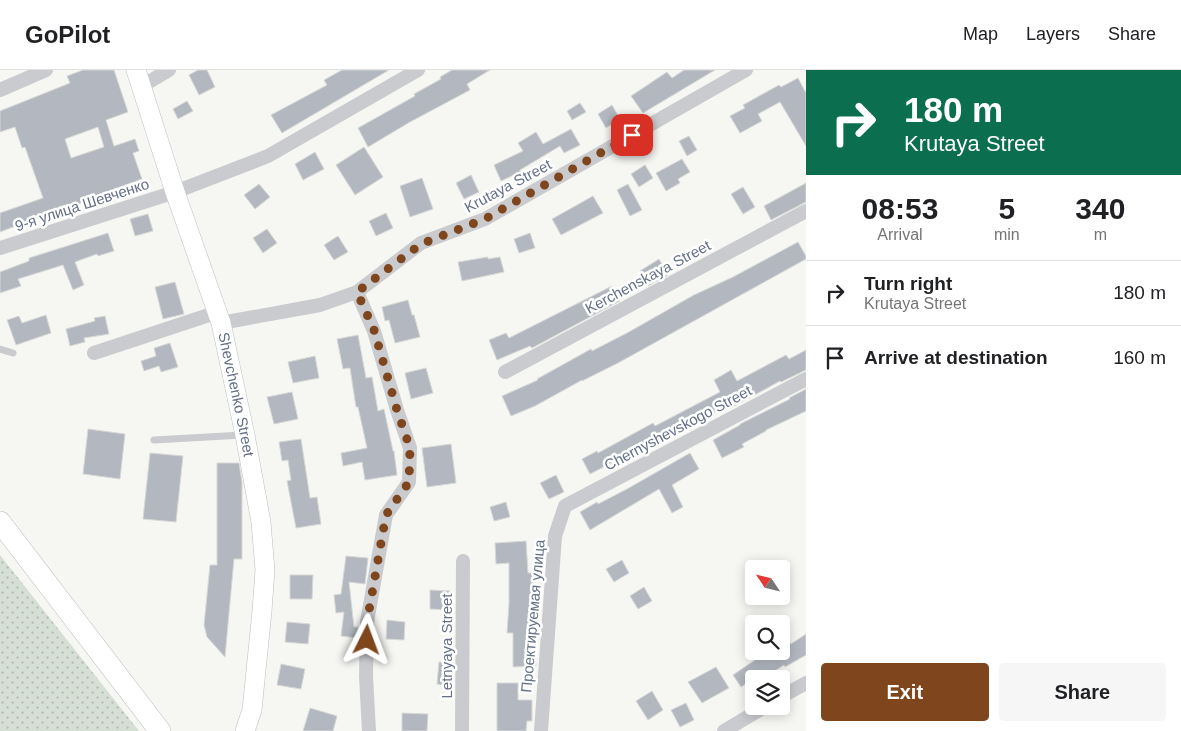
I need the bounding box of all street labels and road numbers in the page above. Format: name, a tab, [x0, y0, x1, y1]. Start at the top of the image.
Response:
street label: Krutaya Street	[461, 155, 555, 216]
street label: 9-я улица Шевченко	[13, 175, 151, 234]
street label: Kerchenskaya Street	[582, 236, 714, 317]
street label: Shevchenko Street	[215, 331, 258, 459]
street label: Chernyshevskogo Street	[601, 381, 755, 474]
street label: Проектируемая улица	[517, 538, 548, 693]
street label: Letnyaya Street	[438, 593, 455, 699]

